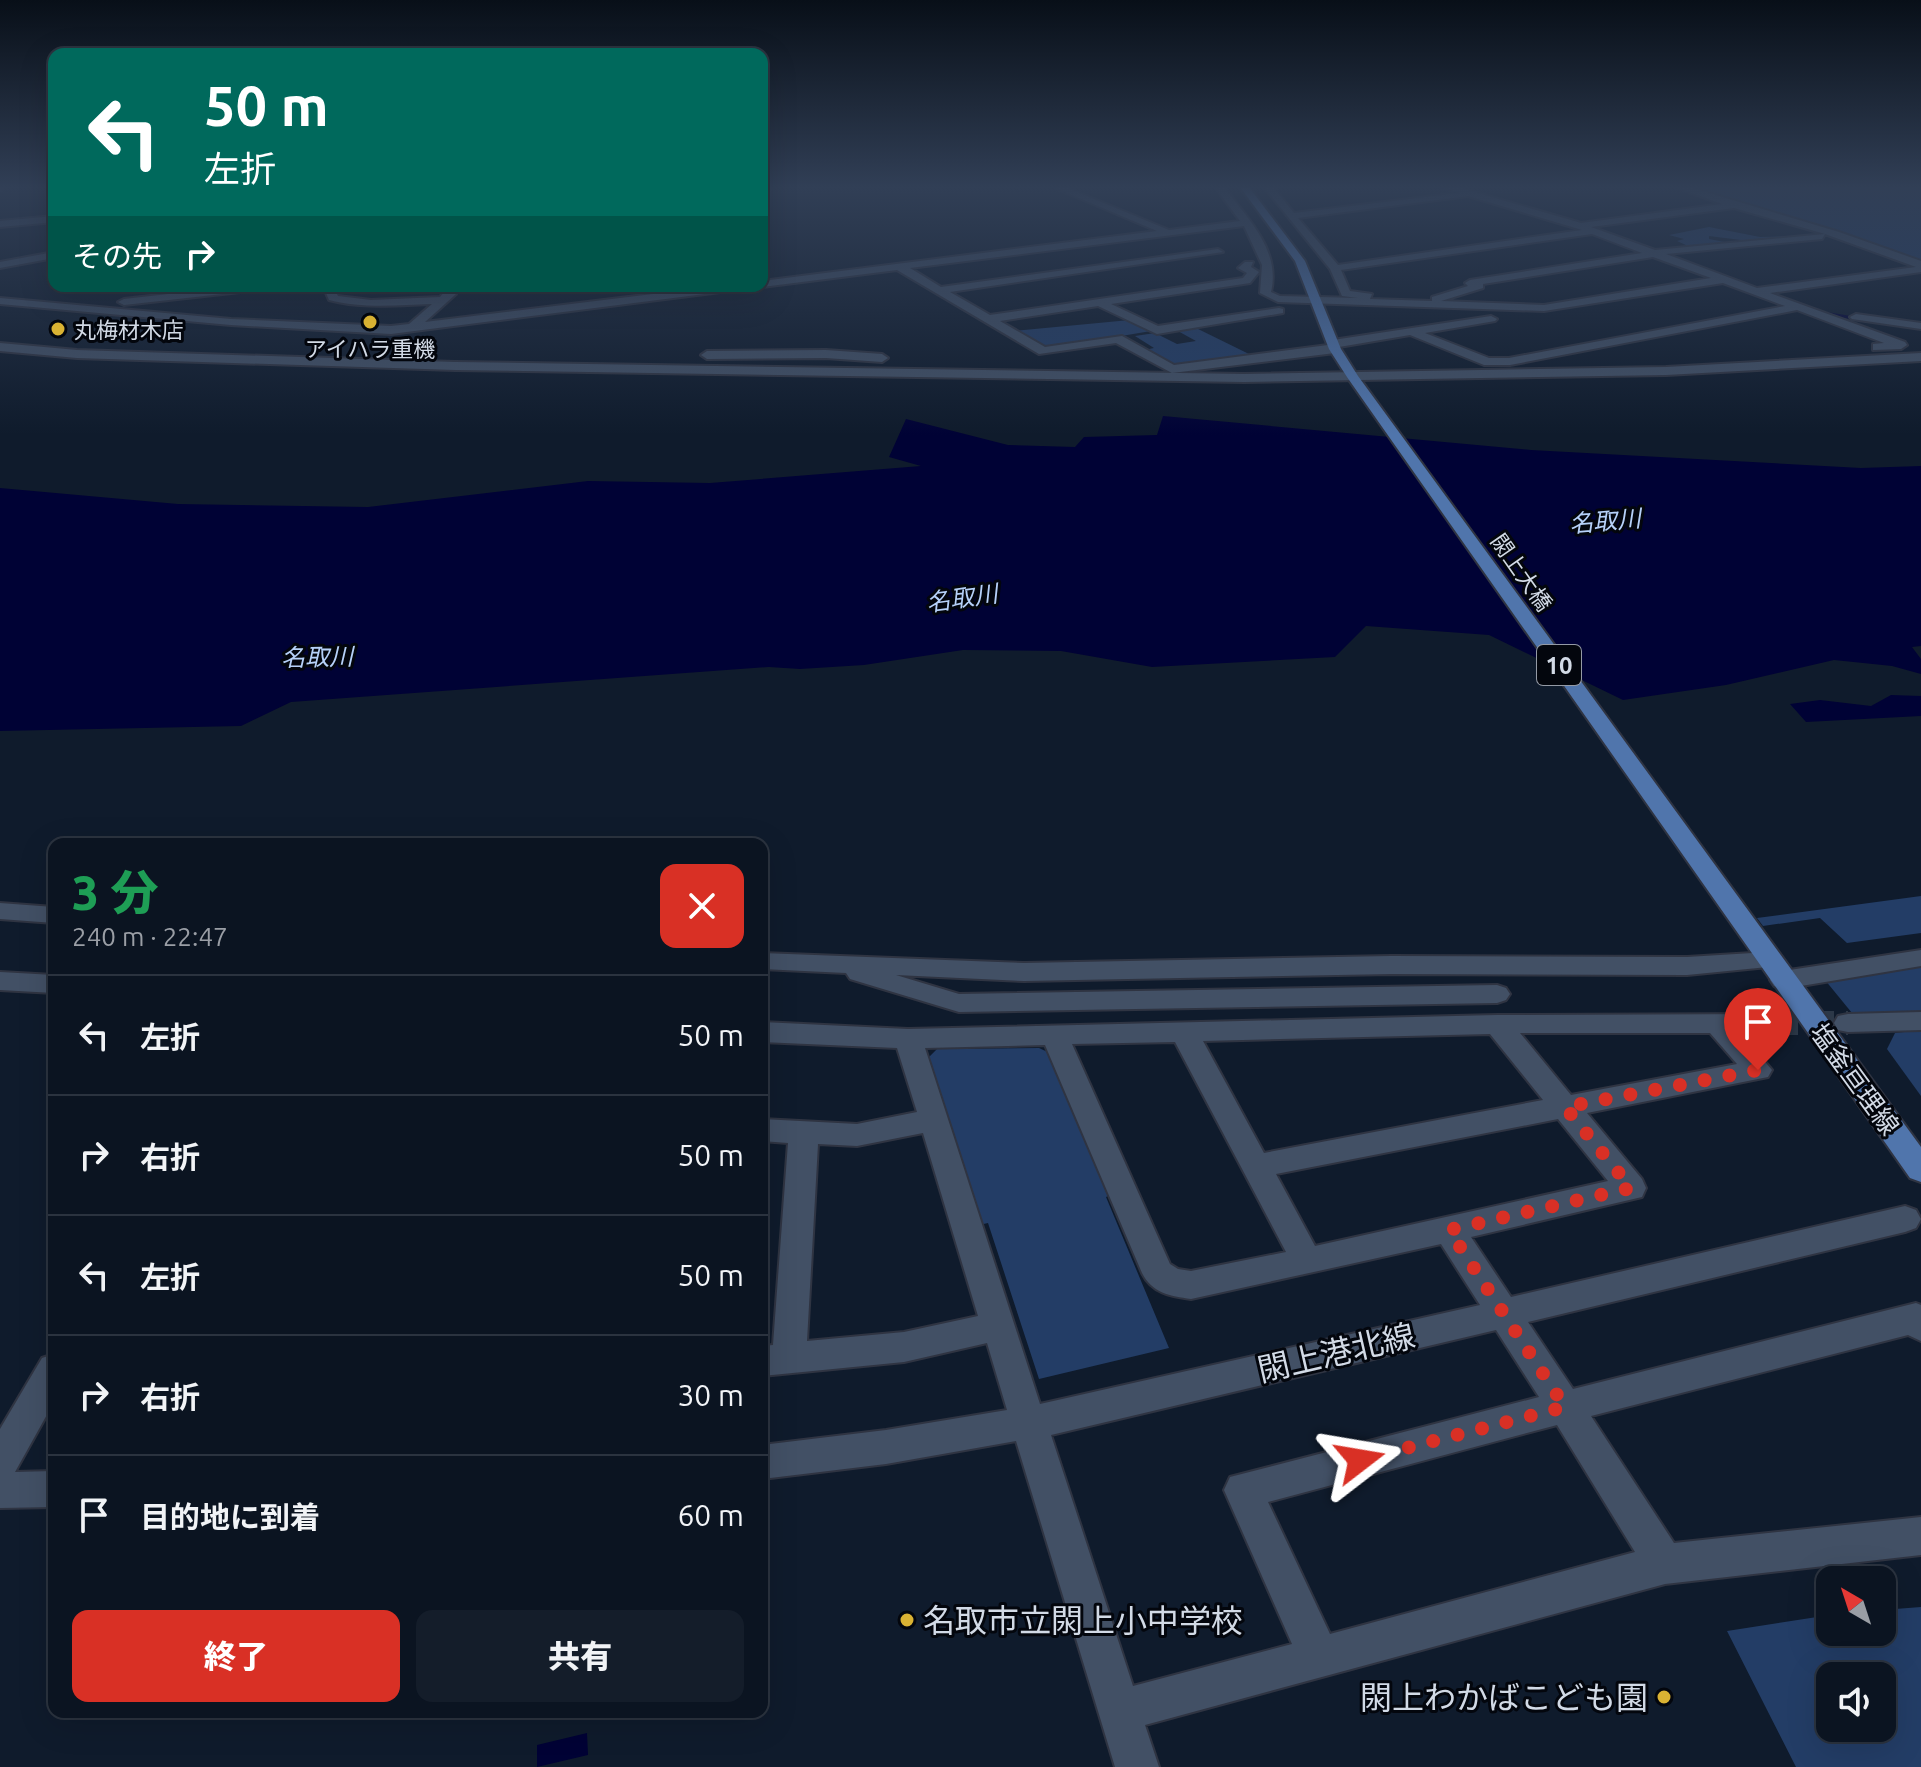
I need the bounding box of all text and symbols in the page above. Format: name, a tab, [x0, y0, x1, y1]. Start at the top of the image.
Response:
text: 50 m	[204, 74, 329, 137]
icon: left	[72, 80, 176, 184]
text: 左折	[204, 148, 276, 189]
icon: right	[178, 232, 222, 276]
text: その先	[72, 239, 162, 273]
marker: アイハラ重機	[361, 313, 379, 331]
place label: 丸梅材木店	[74, 317, 184, 342]
marker: 丸梅材木店	[49, 320, 67, 338]
place label: アイハラ重機	[305, 336, 435, 361]
water label: 名取川	[1568, 504, 1645, 538]
street label: 閖上大橋	[1487, 529, 1557, 615]
water label: 名取川	[924, 579, 1002, 616]
water label: 名取川	[281, 643, 356, 671]
road number: 10	[1537, 645, 1581, 685]
button: close	[660, 864, 744, 948]
text: 3 分	[72, 865, 159, 919]
text: 240 m · 22:47	[72, 922, 228, 951]
pin	[1724, 988, 1792, 1070]
icon: arrive	[1736, 1000, 1780, 1044]
icon: left	[72, 1013, 116, 1057]
text: 50 m	[677, 1018, 744, 1052]
street label: 塩釜亘理線	[1805, 1018, 1905, 1140]
text: 左折	[140, 1020, 200, 1054]
icon: right	[72, 1133, 116, 1177]
text: 50 m	[677, 1138, 744, 1172]
text: 右折	[140, 1140, 200, 1174]
icon: left	[72, 1253, 116, 1297]
text: 50 m	[677, 1258, 744, 1292]
text: 左折	[140, 1260, 200, 1294]
street label: 閖上港北線	[1254, 1316, 1418, 1388]
icon: right	[72, 1373, 116, 1417]
text: 30 m	[677, 1378, 744, 1412]
text: 右折	[140, 1380, 200, 1414]
position arrow	[1318, 1418, 1402, 1502]
icon: arrive	[72, 1493, 116, 1537]
text: 60 m	[677, 1498, 744, 1532]
text: 目的地に到着	[140, 1500, 320, 1534]
north arrow	[1816, 1566, 1896, 1646]
map controls	[1816, 1566, 1896, 1742]
place label: 名取市立閖上小中学校	[923, 1602, 1243, 1638]
button: 終了	[72, 1610, 400, 1702]
button: 共有	[416, 1610, 744, 1702]
marker: 名取市立閖上小中学校	[898, 1611, 916, 1629]
button: sound	[1816, 1662, 1896, 1742]
place label: 閖上わかばこども園	[1360, 1679, 1648, 1715]
marker: 閖上わかばこども園	[1655, 1688, 1673, 1706]

